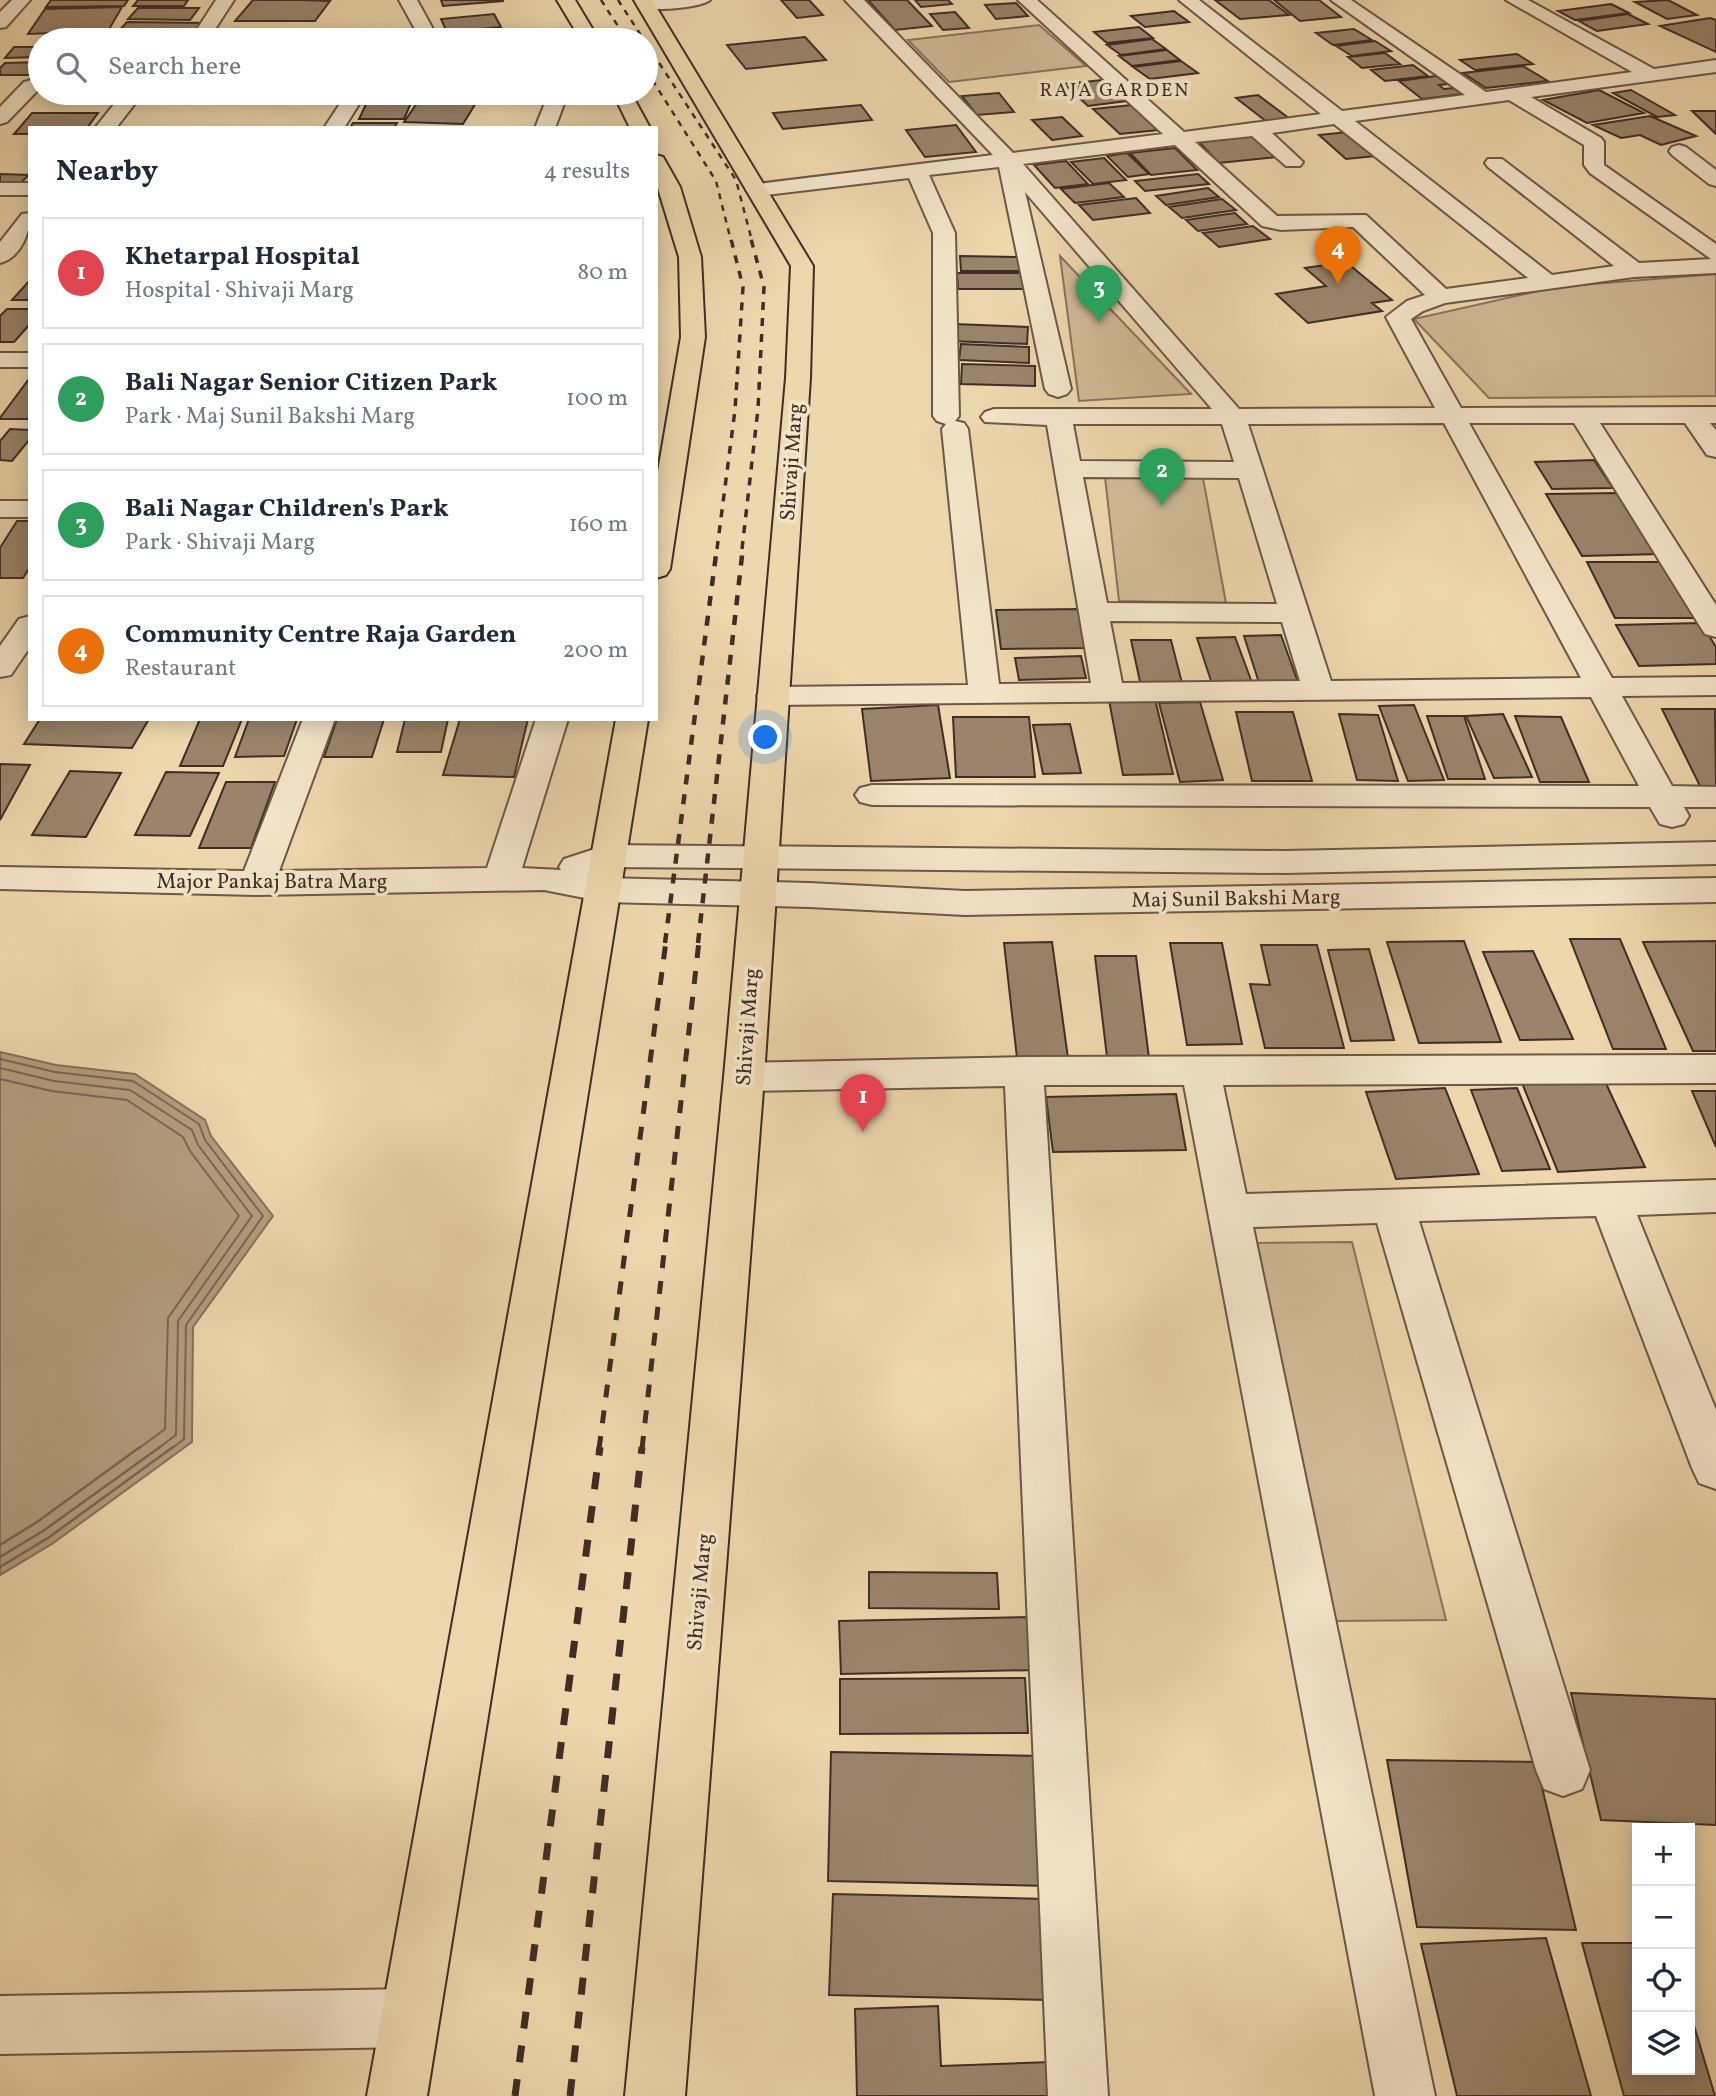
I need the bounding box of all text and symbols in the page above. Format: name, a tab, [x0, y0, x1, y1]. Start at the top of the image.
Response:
search box	[28, 28, 658, 105]
icon: search	[52, 48, 90, 86]
text: Search here	[108, 49, 241, 85]
district label: RAJA GARDEN	[1040, 78, 1190, 104]
text: Nearby	[56, 151, 158, 193]
text: 4 results	[544, 156, 630, 188]
pin: 4	[1315, 226, 1361, 284]
text: Khetarpal Hospital	[125, 239, 360, 275]
text: 1	[76, 257, 86, 289]
text: 80 m	[578, 257, 628, 289]
pin: 3	[1076, 265, 1122, 323]
text: Hospital · Shivaji Marg	[125, 275, 354, 307]
text: Bali Nagar Senior Citizen Park	[125, 365, 498, 401]
text: 2	[75, 383, 87, 415]
text: 100 m	[566, 383, 628, 415]
text: Park · Maj Sunil Bakshi Marg	[125, 401, 415, 433]
street label: Shivaji Marg	[774, 402, 811, 522]
pin: 2	[1139, 448, 1185, 506]
text: Bali Nagar Children's Park	[125, 491, 449, 527]
text: 3	[75, 509, 87, 541]
text: 160 m	[569, 509, 628, 541]
text: Park · Shivaji Marg	[125, 527, 315, 559]
text: Community Centre Raja Garden	[125, 617, 517, 653]
text: 4	[74, 635, 88, 667]
text: 200 m	[563, 635, 628, 667]
text: Restaurant	[125, 653, 236, 685]
your location	[748, 720, 782, 754]
street label: Major Pankaj Batra Marg	[157, 868, 387, 897]
street label: Maj Sunil Bakshi Marg	[1131, 883, 1341, 916]
street label: Shivaji Marg	[730, 967, 767, 1087]
pin: 1	[840, 1074, 886, 1132]
street label: Shivaji Marg	[681, 1532, 720, 1652]
map controls	[1632, 1823, 1695, 2075]
button: +	[1632, 1823, 1695, 1886]
button: −	[1632, 1886, 1695, 1949]
button: locate	[1632, 1949, 1695, 2012]
button: layers	[1632, 2012, 1695, 2075]

